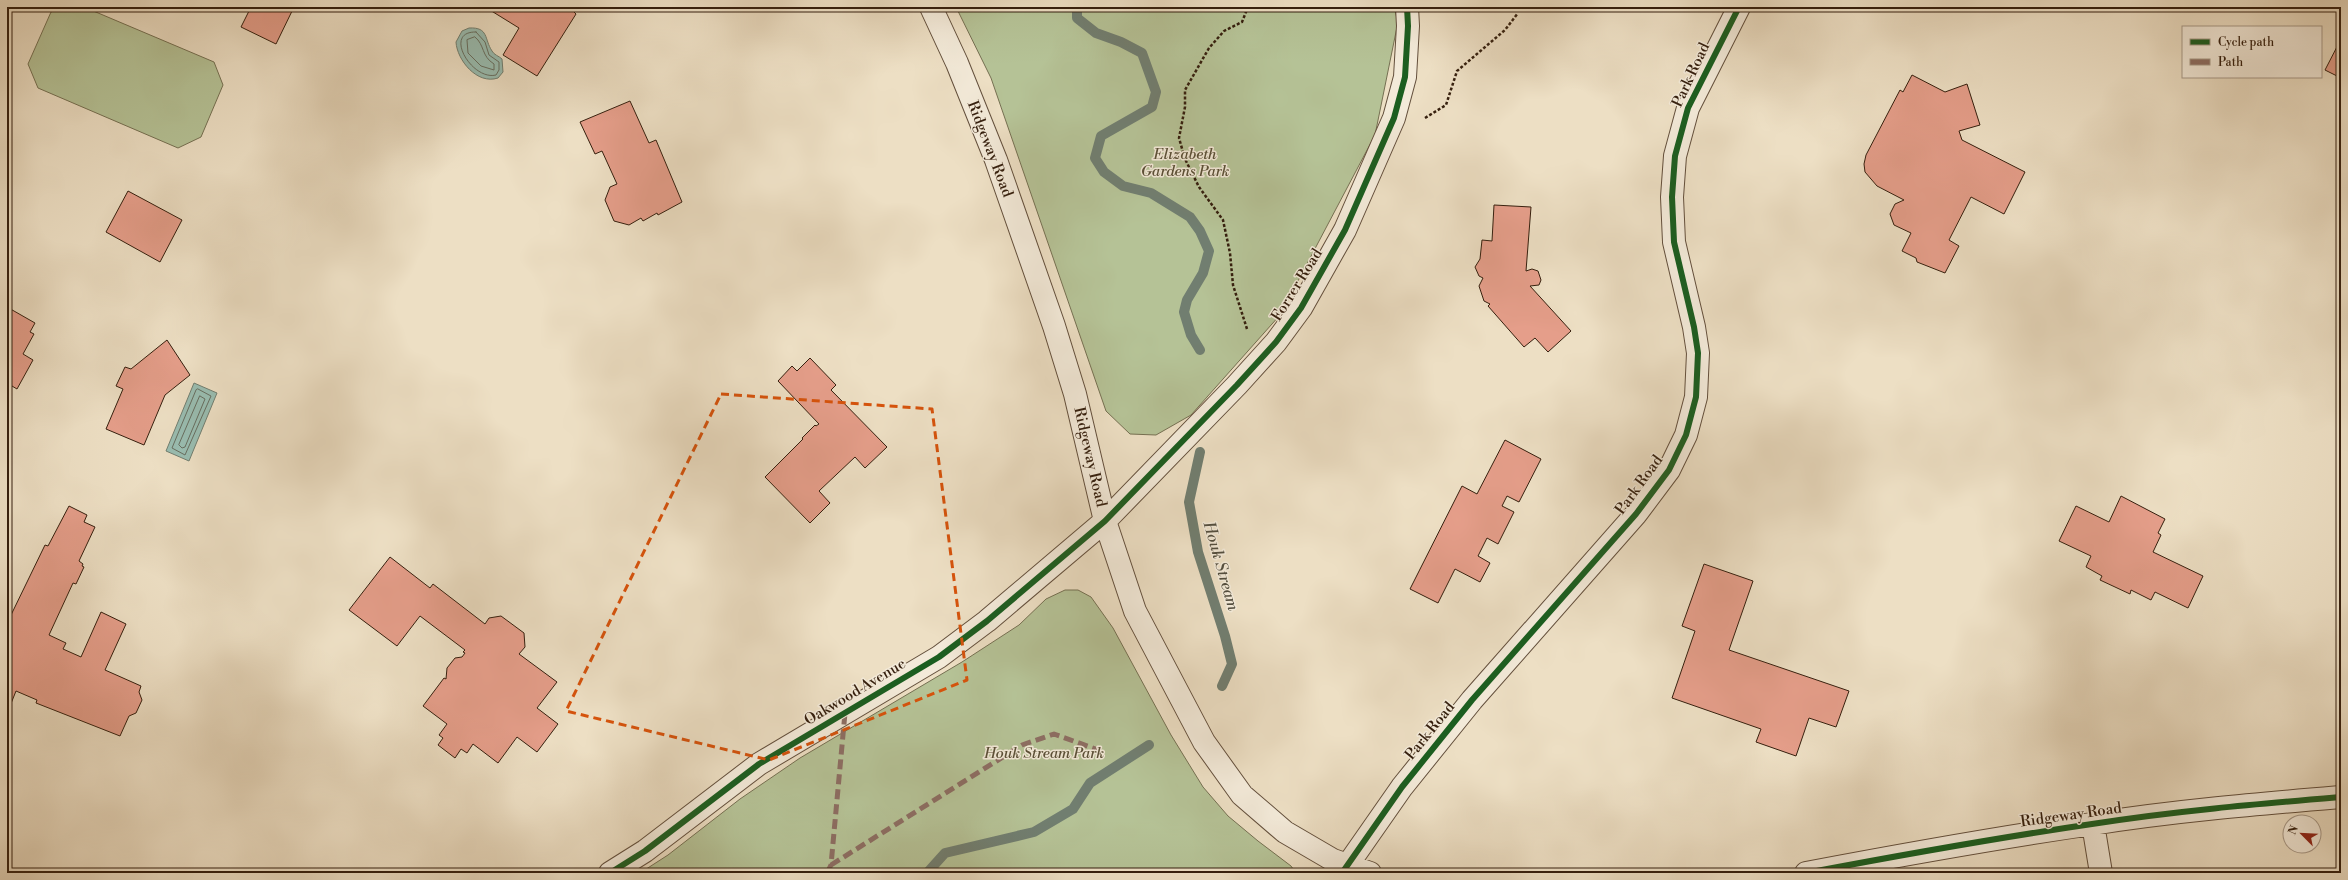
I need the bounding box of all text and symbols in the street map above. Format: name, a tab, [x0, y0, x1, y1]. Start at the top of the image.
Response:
legend	[2182, 26, 2322, 78]
text: Cycle path	[2218, 35, 2274, 50]
street label: Park Road	[1668, 39, 1714, 110]
text: Path	[2218, 55, 2243, 70]
street label: Ridgeway Road	[963, 98, 1017, 200]
park label: Elizabeth Gardens Park	[1141, 145, 1230, 181]
street label: Forrer Road	[1267, 245, 1327, 325]
street label: Ridgeway Road	[1069, 405, 1111, 509]
street label: Park Road	[1611, 451, 1667, 519]
water label: Houk Stream	[1198, 518, 1244, 614]
street label: Oakwood Avenue	[801, 654, 909, 730]
street label: Park Road	[1401, 698, 1459, 764]
park label: Houk Stream Park	[983, 744, 1104, 763]
street label: Ridgeway Road	[2019, 798, 2123, 832]
north arrow	[2282, 814, 2322, 854]
text: N	[2286, 823, 2302, 837]

